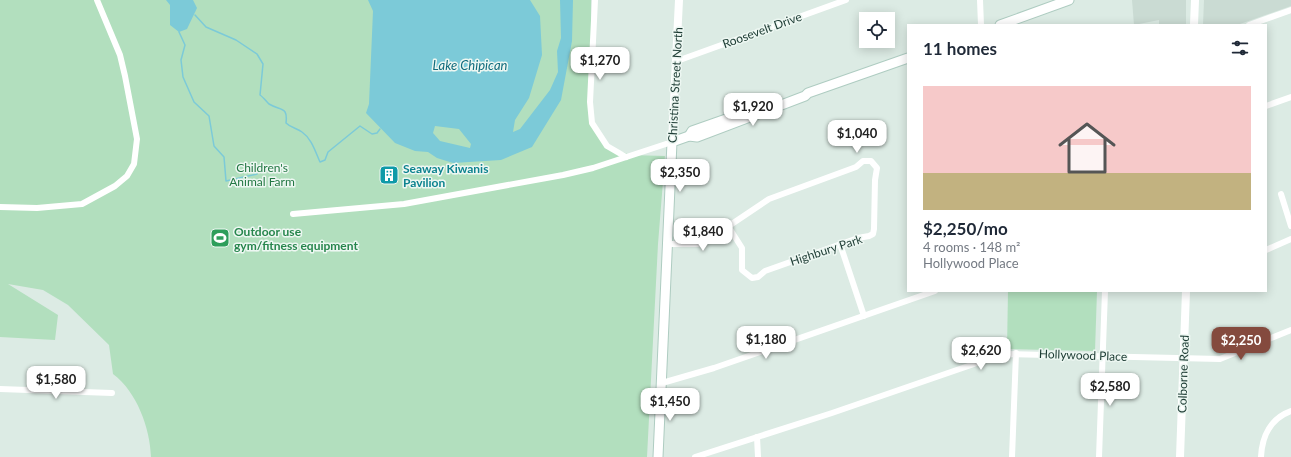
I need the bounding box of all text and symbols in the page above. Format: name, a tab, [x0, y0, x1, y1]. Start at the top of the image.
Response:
street label: Roosevelt Drive	[720, 9, 804, 51]
map controls	[859, 12, 895, 48]
button: locate	[859, 12, 895, 48]
street label: Christina Street North	[664, 27, 686, 143]
icon: filters	[1229, 37, 1251, 59]
text: 11 homes	[923, 38, 997, 59]
pin: $1,270	[567, 47, 633, 81]
text: $1,270	[580, 52, 620, 68]
water label: Lake Chipican	[433, 57, 508, 73]
pin: $1,920	[720, 93, 786, 127]
text: $1,920	[733, 98, 773, 114]
icon: home	[1051, 112, 1123, 184]
pin: $1,040	[824, 120, 890, 154]
text: $1,040	[837, 125, 877, 141]
pin: $2,350	[647, 159, 713, 193]
park label: Children's Animal Farm	[229, 160, 295, 189]
place label: Seaway Kiwanis Pavilion	[403, 161, 488, 190]
building icon: Seaway Kiwanis Pavilion	[378, 164, 400, 186]
text: $2,350	[660, 164, 700, 180]
pin: $1,840	[670, 218, 736, 252]
text: $2,250/mo	[923, 218, 1008, 239]
text: $1,840	[683, 223, 723, 239]
place label: Outdoor use gym/fitness equipment	[234, 224, 358, 253]
sports icon: Outdoor use gym/fitness equipment	[209, 227, 231, 249]
street label: Highbury Park	[788, 231, 865, 269]
text: 4 rooms · 148 m²	[923, 239, 1020, 255]
text: Hollywood Place	[923, 255, 1019, 271]
pin: $1,180	[733, 326, 799, 360]
pin: $2,250	[1208, 327, 1274, 361]
text: $1,180	[746, 331, 786, 347]
text: $2,250	[1221, 332, 1261, 348]
street label: Colborne Road	[1174, 335, 1192, 413]
pin: $2,620	[948, 337, 1014, 371]
text: $2,620	[961, 342, 1001, 358]
street label: Hollywood Place	[1039, 346, 1127, 364]
pin: $1,580	[23, 366, 89, 400]
text: $1,580	[36, 371, 76, 387]
pin: $2,580	[1077, 373, 1143, 407]
text: $2,580	[1090, 378, 1130, 394]
pin: $1,450	[637, 388, 703, 422]
text: $1,450	[650, 393, 690, 409]

